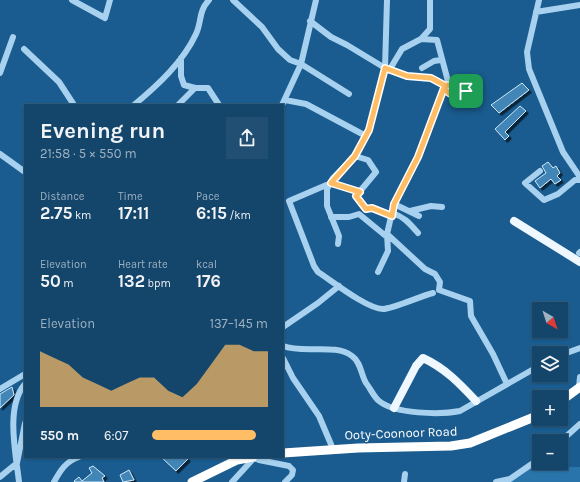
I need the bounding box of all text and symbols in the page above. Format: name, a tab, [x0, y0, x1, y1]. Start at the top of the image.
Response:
pin	[449, 74, 483, 108]
icon: arrive	[455, 80, 477, 102]
button: share	[226, 117, 268, 159]
text: Evening run	[40, 118, 165, 144]
text: 21:58 · 5 × 550 m	[40, 146, 137, 161]
text: Distance	[40, 190, 84, 203]
text: Time	[118, 190, 143, 203]
text: Pace	[196, 190, 219, 203]
text: 2.75	[40, 203, 72, 223]
text: 17:11	[118, 203, 149, 223]
text: 6:15	[196, 203, 227, 223]
text: km	[72, 209, 91, 222]
text: /km	[227, 209, 251, 222]
text: Elevation	[40, 258, 87, 271]
text: Heart rate	[118, 258, 168, 271]
text: kcal	[196, 258, 217, 271]
text: 50	[40, 271, 61, 291]
text: 132	[118, 271, 145, 291]
text: 176	[196, 271, 221, 291]
text: m	[61, 277, 74, 290]
text: bpm	[145, 277, 171, 290]
north arrow	[532, 302, 568, 338]
map controls	[532, 302, 568, 470]
text: Elevation	[40, 316, 95, 331]
text: 137–145 m	[210, 316, 268, 331]
button: layers	[532, 346, 568, 382]
button: +	[532, 390, 568, 426]
street label: Ooty-Coonoor Road	[344, 424, 458, 442]
text: 550 m	[40, 428, 79, 443]
text: 6:07	[104, 428, 128, 443]
button: −	[532, 434, 568, 470]

